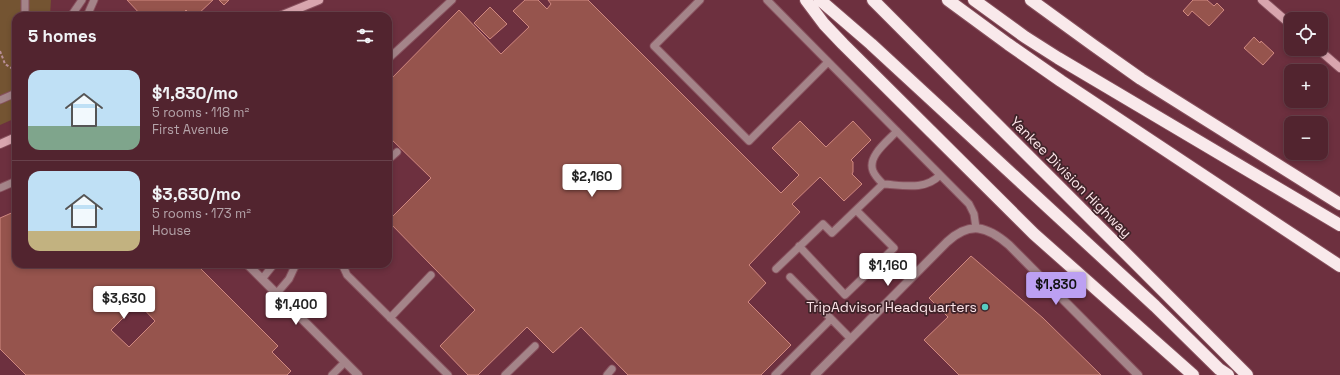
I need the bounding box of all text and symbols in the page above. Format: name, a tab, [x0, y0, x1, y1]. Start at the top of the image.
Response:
map controls	[1284, 12, 1328, 160]
button: locate	[1284, 12, 1328, 56]
text: 5 homes	[28, 25, 97, 47]
icon: filters	[354, 25, 376, 47]
button: +	[1284, 64, 1328, 108]
text: $1,830/mo	[152, 82, 238, 104]
icon: home	[60, 86, 108, 134]
text: 5 rooms · 118 m²	[152, 104, 249, 121]
street label: Yankee Division Highway	[1007, 113, 1135, 241]
button: −	[1284, 116, 1328, 160]
text: First Avenue	[152, 121, 229, 138]
pin: $2,160	[559, 164, 625, 198]
text: $2,160	[571, 168, 613, 185]
text: $3,630/mo	[152, 183, 241, 205]
icon: home	[60, 187, 108, 235]
text: 5 rooms · 173 m²	[152, 205, 251, 222]
text: House	[152, 222, 191, 239]
pin: $1,160	[855, 253, 921, 287]
text: $1,160	[868, 257, 908, 274]
pin: $1,830	[1023, 272, 1089, 306]
text: $1,830	[1035, 276, 1077, 293]
pin: $3,630	[91, 286, 157, 320]
text: $3,630	[102, 290, 146, 307]
pin: $1,400	[263, 292, 329, 326]
text: $1,400	[275, 296, 317, 313]
place label: TripAdvisor Headquarters	[806, 298, 977, 316]
marker: TripAdvisor Headquarters	[980, 302, 990, 312]

